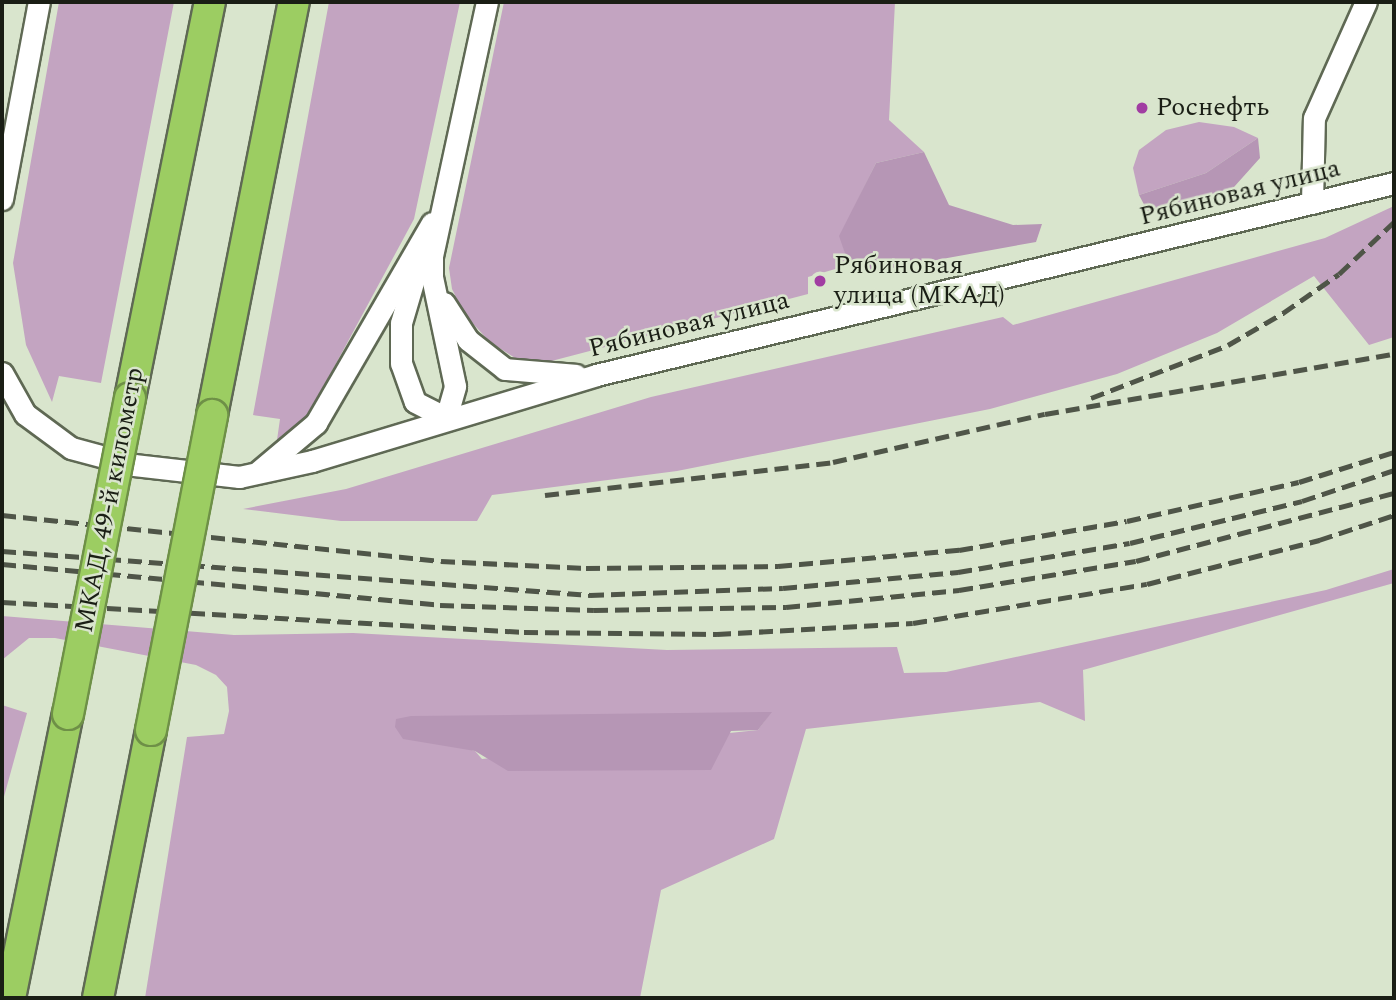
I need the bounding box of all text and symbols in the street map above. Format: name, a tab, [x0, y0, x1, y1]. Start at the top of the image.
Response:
place label: Роснефть	[1156, 92, 1269, 124]
marker: Роснефть	[1134, 100, 1150, 116]
street label: Рябиновая улица	[1136, 153, 1344, 233]
place label: Рябиновая улица (МКАД)	[834, 250, 1005, 312]
marker: Рябиновая улица (МКАД)	[812, 273, 828, 289]
street label: Рябиновая улица	[585, 285, 793, 365]
street label: МКАД, 49-й километр	[69, 365, 151, 635]

